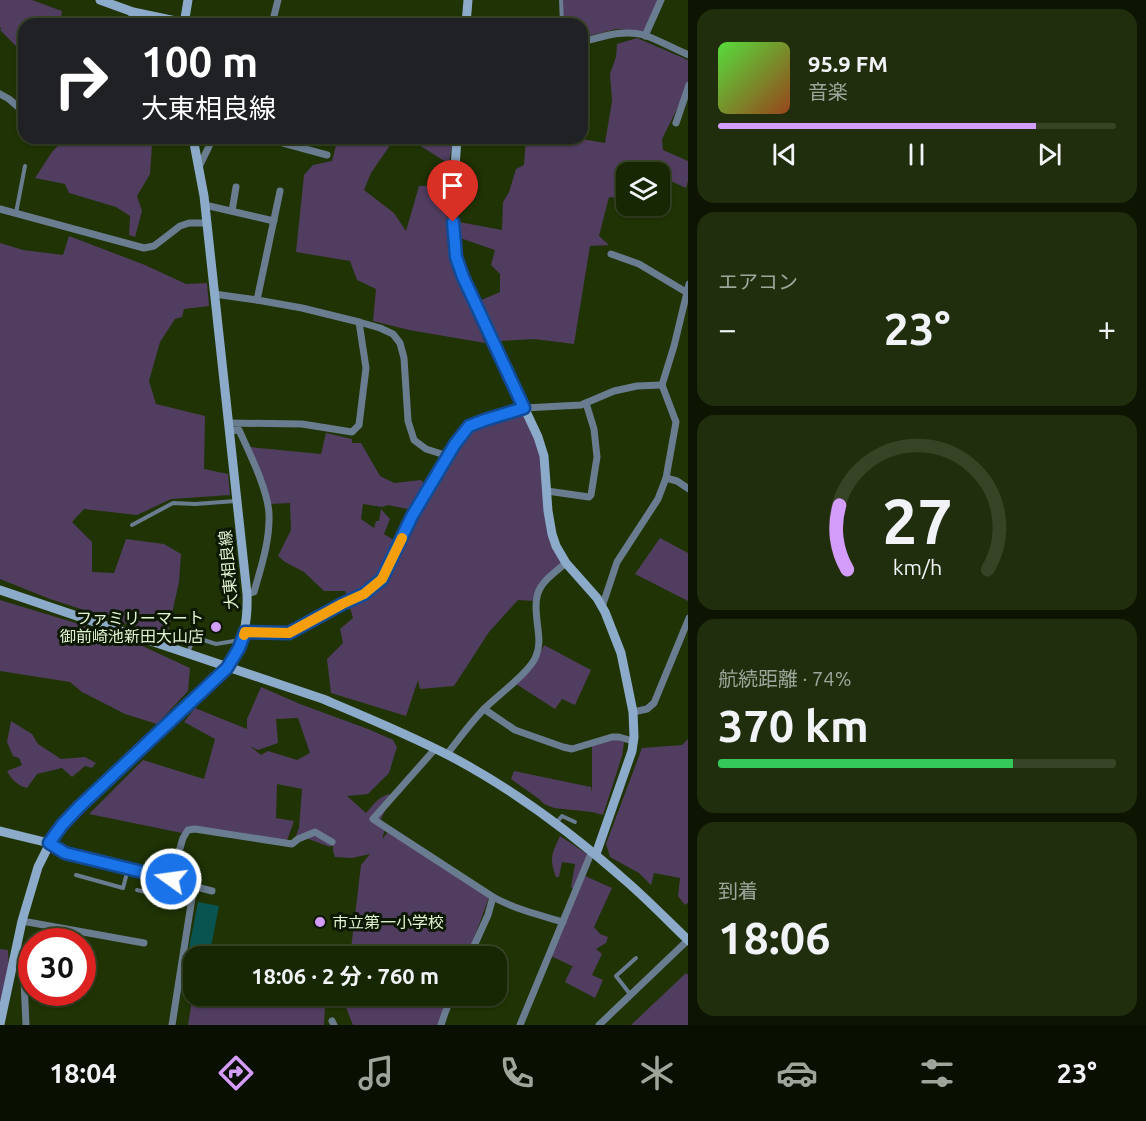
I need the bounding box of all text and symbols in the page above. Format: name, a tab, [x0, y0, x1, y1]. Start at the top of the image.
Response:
text: 100 m	[141, 38, 258, 85]
icon: right	[42, 42, 120, 120]
text: 95.9 FM	[808, 51, 888, 76]
text: 音楽	[808, 80, 848, 103]
text: 大東相良線	[141, 93, 276, 123]
icon: previous	[768, 138, 801, 171]
icon: pause	[900, 138, 933, 171]
icon: next	[1033, 138, 1066, 171]
pin	[427, 160, 478, 222]
map controls	[616, 162, 670, 216]
button: layers	[616, 162, 670, 216]
icon: arrive	[436, 169, 469, 202]
text: エアコン	[718, 270, 798, 293]
text: 23°	[884, 303, 950, 354]
text: −	[718, 310, 737, 347]
text: +	[1097, 310, 1116, 347]
text: 27	[882, 486, 952, 556]
street label: 大東相良線	[216, 529, 240, 611]
text: km/h	[892, 555, 942, 579]
place label: ファミリーマート 御前崎池新田大山店	[60, 609, 204, 645]
marker: ファミリーマート 御前崎池新田大山店	[209, 620, 223, 634]
text: 航続距離 · 74%	[718, 667, 851, 690]
text: 370 km	[718, 700, 869, 751]
position arrow	[139, 847, 203, 911]
text: 到着	[718, 879, 758, 902]
text: 18:06	[718, 912, 831, 963]
place label: 市立第一小学校	[332, 913, 444, 931]
marker: 市立第一小学校	[313, 915, 327, 929]
speed limit sign: 30	[18, 928, 96, 1006]
text: 18:06 · 2 分 · 760 m	[251, 963, 439, 988]
icon: directions	[215, 1052, 257, 1094]
icon: music	[355, 1052, 397, 1094]
icon: phone	[496, 1052, 538, 1094]
icon: climate	[636, 1052, 678, 1094]
icon: car	[776, 1052, 818, 1094]
icon: filters	[916, 1052, 958, 1094]
text: 18:04	[49, 1058, 117, 1088]
text: 23°	[1057, 1058, 1097, 1088]

